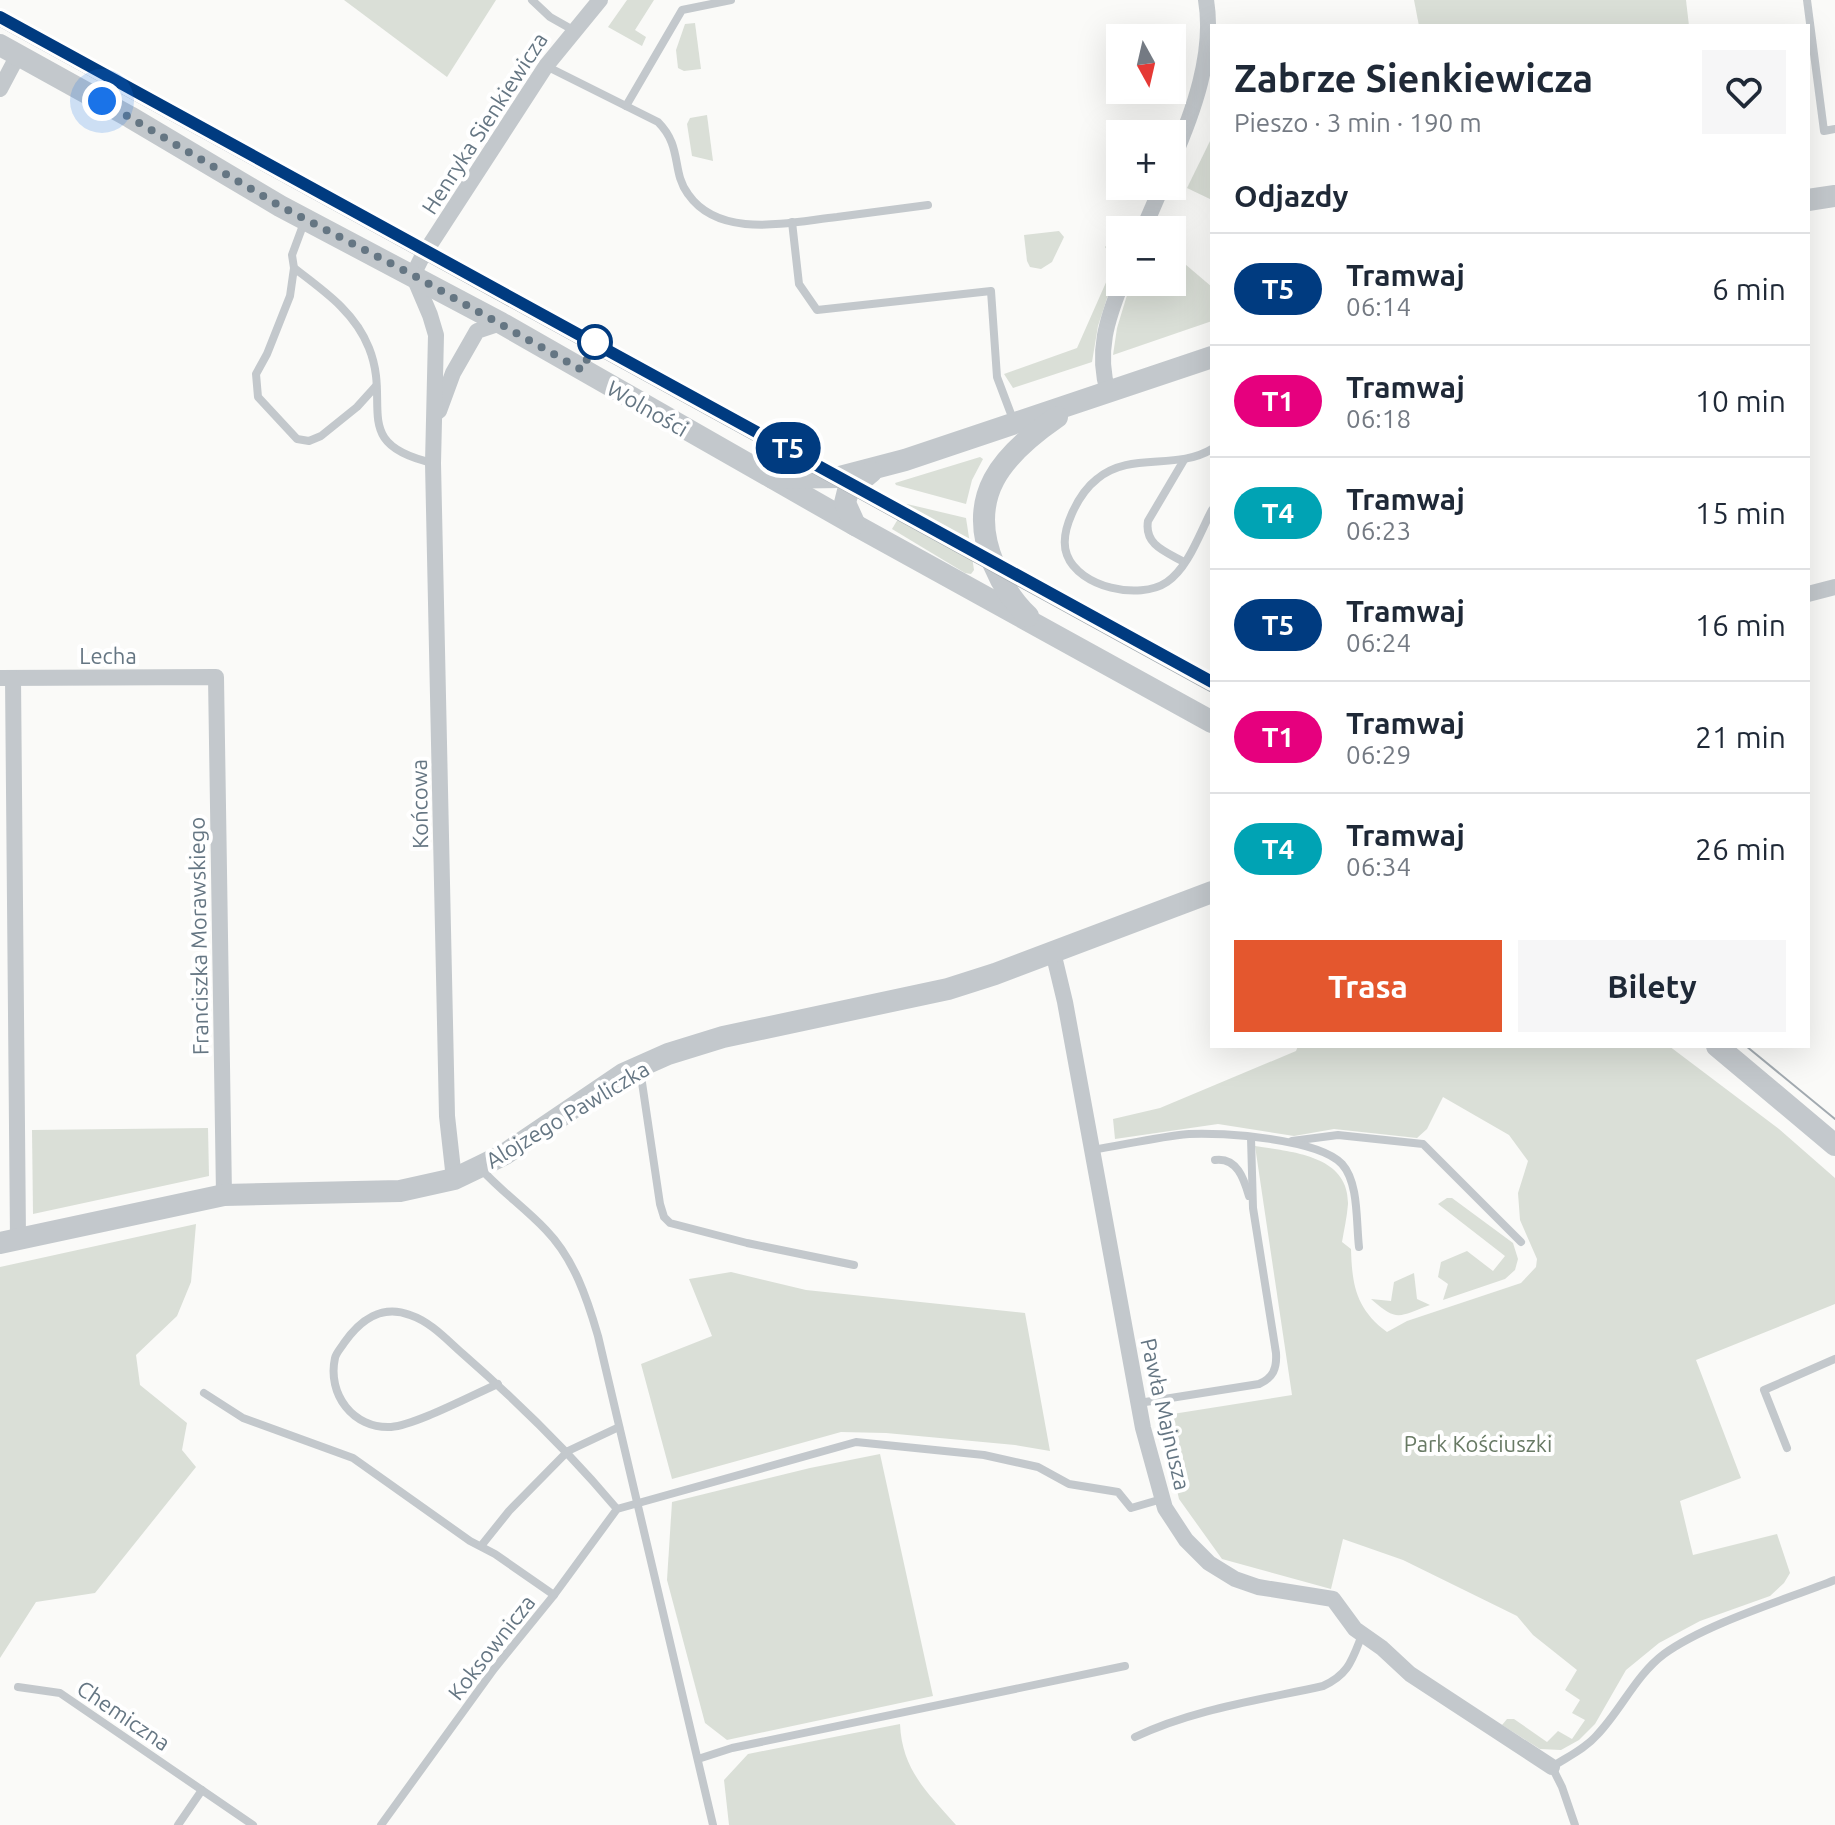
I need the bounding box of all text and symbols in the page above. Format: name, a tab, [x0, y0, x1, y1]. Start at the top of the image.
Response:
north arrow	[1106, 24, 1186, 104]
map controls	[1106, 24, 1186, 296]
street label: Henryka Sienkiewicza	[416, 28, 552, 218]
button: heart	[1702, 50, 1786, 134]
text: Zabrze Sienkiewicza	[1234, 57, 1593, 99]
your location	[82, 81, 122, 121]
text: Pieszo · 3 min · 190 m	[1234, 108, 1482, 137]
button: +	[1106, 120, 1186, 200]
text: Odjazdy	[1234, 179, 1348, 213]
button: −	[1106, 216, 1186, 296]
text: Tramwaj	[1346, 258, 1465, 292]
text: 6 min	[1712, 272, 1786, 306]
text: T5	[1262, 273, 1294, 304]
text: 06:14	[1346, 292, 1411, 321]
unlabelled marker	[578, 325, 612, 359]
text: Tramwaj	[1346, 370, 1465, 404]
street label: Wolności	[603, 375, 693, 441]
text: 10 min	[1695, 384, 1786, 418]
text: T1	[1262, 385, 1294, 416]
text: 06:18	[1346, 404, 1411, 433]
line badge: T5	[752, 422, 824, 474]
text: T5	[772, 432, 804, 463]
text: Tramwaj	[1346, 482, 1465, 516]
text: 15 min	[1695, 496, 1786, 530]
text: T4	[1262, 497, 1294, 528]
text: 06:23	[1346, 516, 1411, 545]
text: Tramwaj	[1346, 594, 1465, 628]
text: 16 min	[1695, 608, 1786, 642]
text: T5	[1262, 609, 1294, 640]
text: 06:24	[1346, 628, 1411, 657]
street label: Lecha	[79, 643, 137, 668]
text: Tramwaj	[1346, 706, 1465, 740]
text: 21 min	[1695, 720, 1786, 754]
text: T1	[1262, 721, 1294, 752]
text: 06:29	[1346, 740, 1411, 769]
street label: Końcowa	[406, 759, 432, 849]
street label: Franciszka Morawskiego	[183, 817, 213, 1055]
text: Tramwaj	[1346, 818, 1465, 852]
text: 26 min	[1695, 832, 1786, 866]
text: T4	[1262, 833, 1294, 864]
text: 06:34	[1346, 852, 1411, 881]
button: Trasa	[1234, 940, 1502, 1032]
button: Bilety	[1518, 940, 1786, 1032]
street label: Alojzego Pawliczka	[481, 1055, 653, 1173]
street label: Pawła Majnusza	[1136, 1335, 1196, 1493]
park label: Park Kościuszki	[1404, 1431, 1552, 1456]
street label: Koksownicza	[442, 1590, 540, 1704]
street label: Chemiczna	[73, 1675, 175, 1755]

